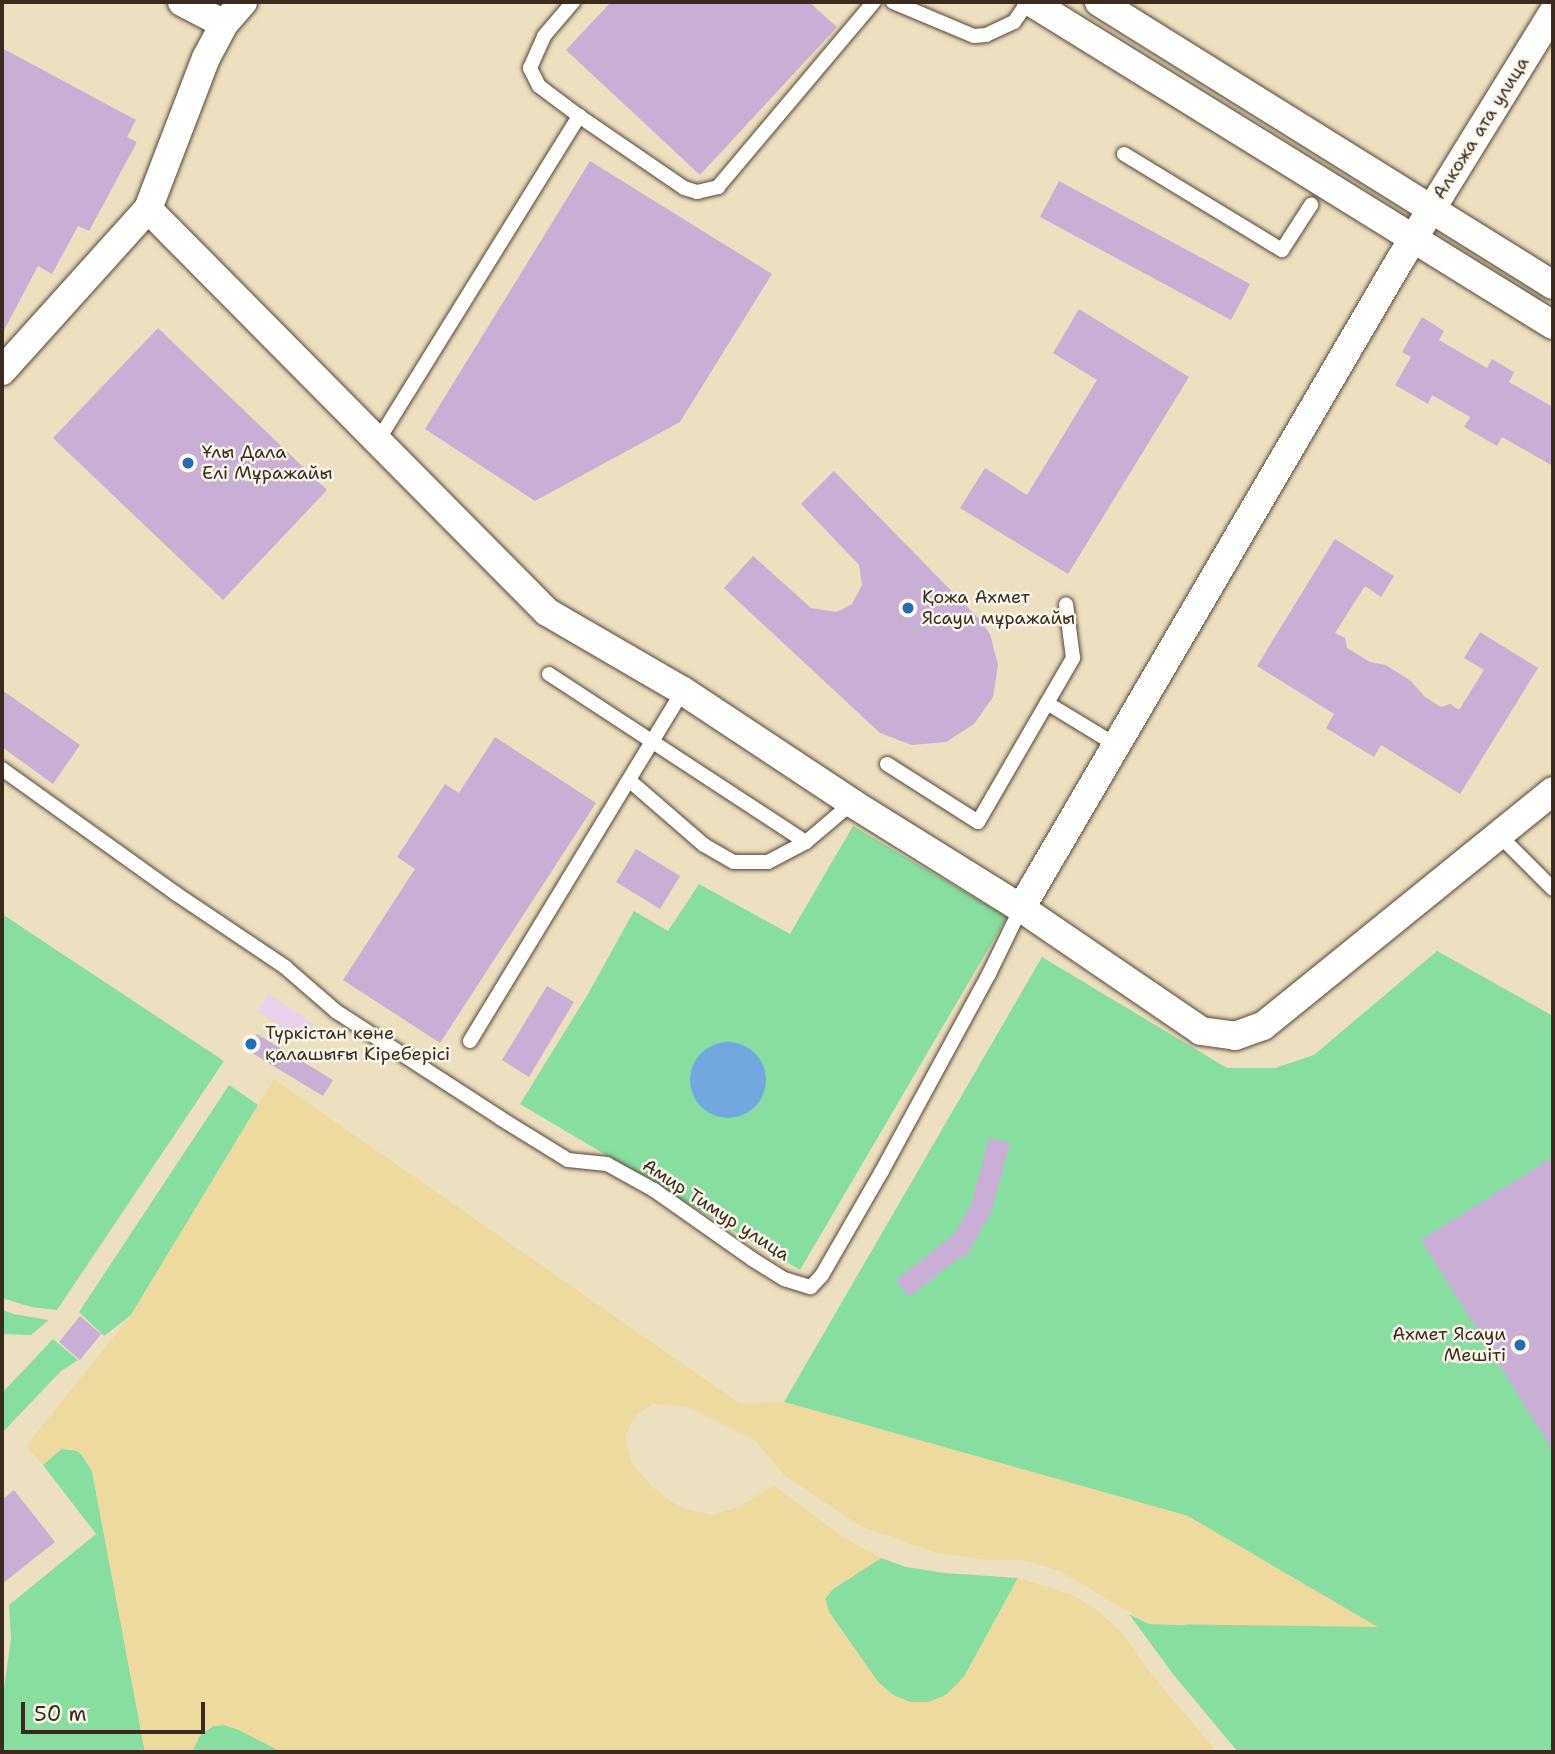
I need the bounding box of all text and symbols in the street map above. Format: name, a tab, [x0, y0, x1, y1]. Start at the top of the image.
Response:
street label: Алкожа ата улица	[1428, 53, 1534, 203]
place label: Ұлы Дала Елі Мұражайы	[202, 442, 333, 484]
marker: Ұлы Дала Елі Мұражайы	[180, 455, 196, 471]
place label: Қожа Ахмет Ясауи мұражайы	[922, 587, 1075, 630]
marker: Қожа Ахмет Ясауи мұражайы	[900, 600, 916, 616]
place label: Түркістан көне қалашығы Кіреберісі	[265, 1023, 450, 1066]
marker: Түркістан көне қалашығы Кіреберісі	[243, 1036, 259, 1052]
street label: Амир Тимур улица	[638, 1154, 794, 1266]
place label: Ахмет Ясауи Мешіті	[1392, 1324, 1506, 1366]
marker: Ахмет Ясауи Мешіті	[1512, 1337, 1528, 1353]
scale bar	[24, 1688, 208, 1732]
text: 50 m	[34, 1700, 87, 1728]

